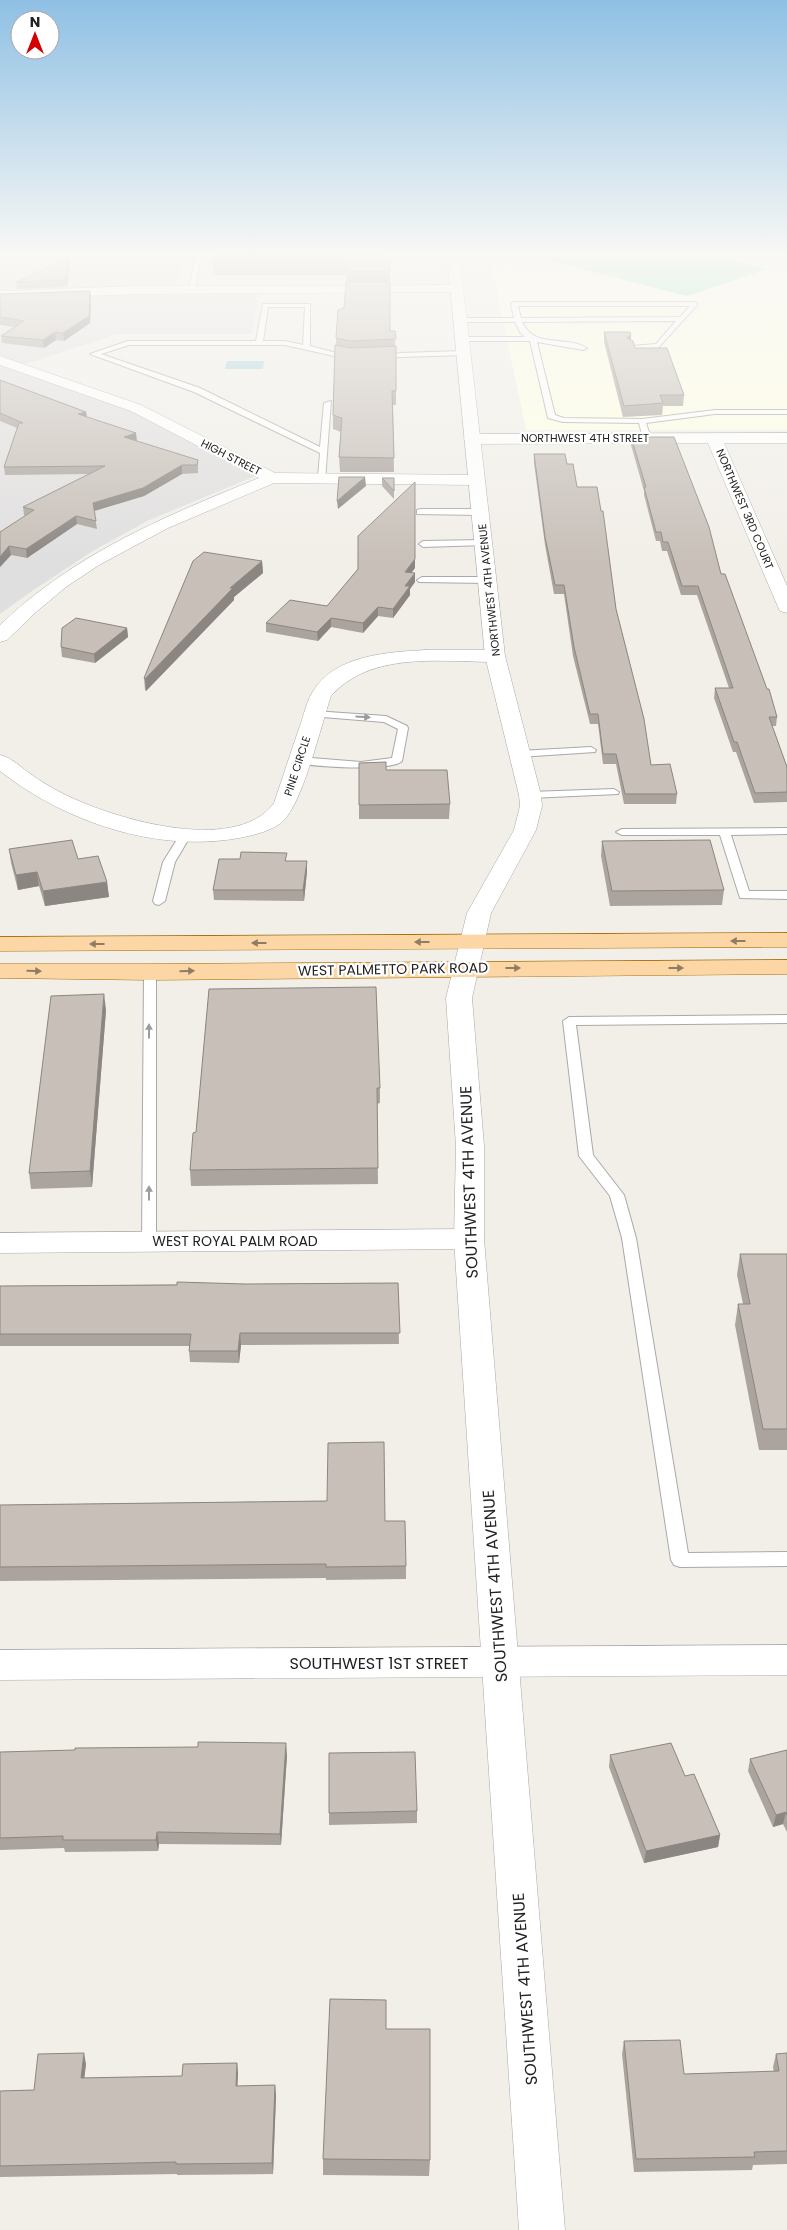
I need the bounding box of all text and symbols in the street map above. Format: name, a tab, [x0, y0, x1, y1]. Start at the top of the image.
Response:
north arrow	[10, 10, 60, 60]
text: N	[30, 12, 40, 32]
street label: NORTHWEST 4TH STREET	[521, 430, 649, 446]
street label: HIGH STREET	[198, 435, 264, 479]
street label: NORTHWEST 3RD COURT	[712, 446, 778, 572]
street label: NORTHWEST 4TH AVENUE	[474, 523, 504, 657]
one-way arrow	[355, 713, 371, 721]
street label: PINE CIRCLE	[280, 734, 314, 798]
one-way arrow	[730, 937, 746, 945]
one-way arrow	[414, 938, 430, 946]
one-way arrow	[251, 939, 267, 947]
one-way arrow	[89, 940, 105, 948]
street label: WEST PALMETTO PARK ROAD	[298, 957, 488, 981]
one-way arrow	[505, 964, 521, 972]
one-way arrow	[668, 964, 684, 972]
one-way arrow	[26, 967, 42, 975]
one-way arrow	[179, 967, 195, 975]
one-way arrow	[145, 1022, 153, 1038]
street label: SOUTHWEST 4TH AVENUE	[454, 1085, 484, 1279]
one-way arrow	[145, 1185, 153, 1201]
street label: WEST ROYAL PALM ROAD	[152, 1231, 318, 1251]
street label: SOUTHWEST 4TH AVENUE	[477, 1489, 513, 1683]
street label: SOUTHWEST 1ST STREET	[290, 1652, 469, 1675]
street label: SOUTHWEST 4TH AVENUE	[507, 1892, 543, 2086]

